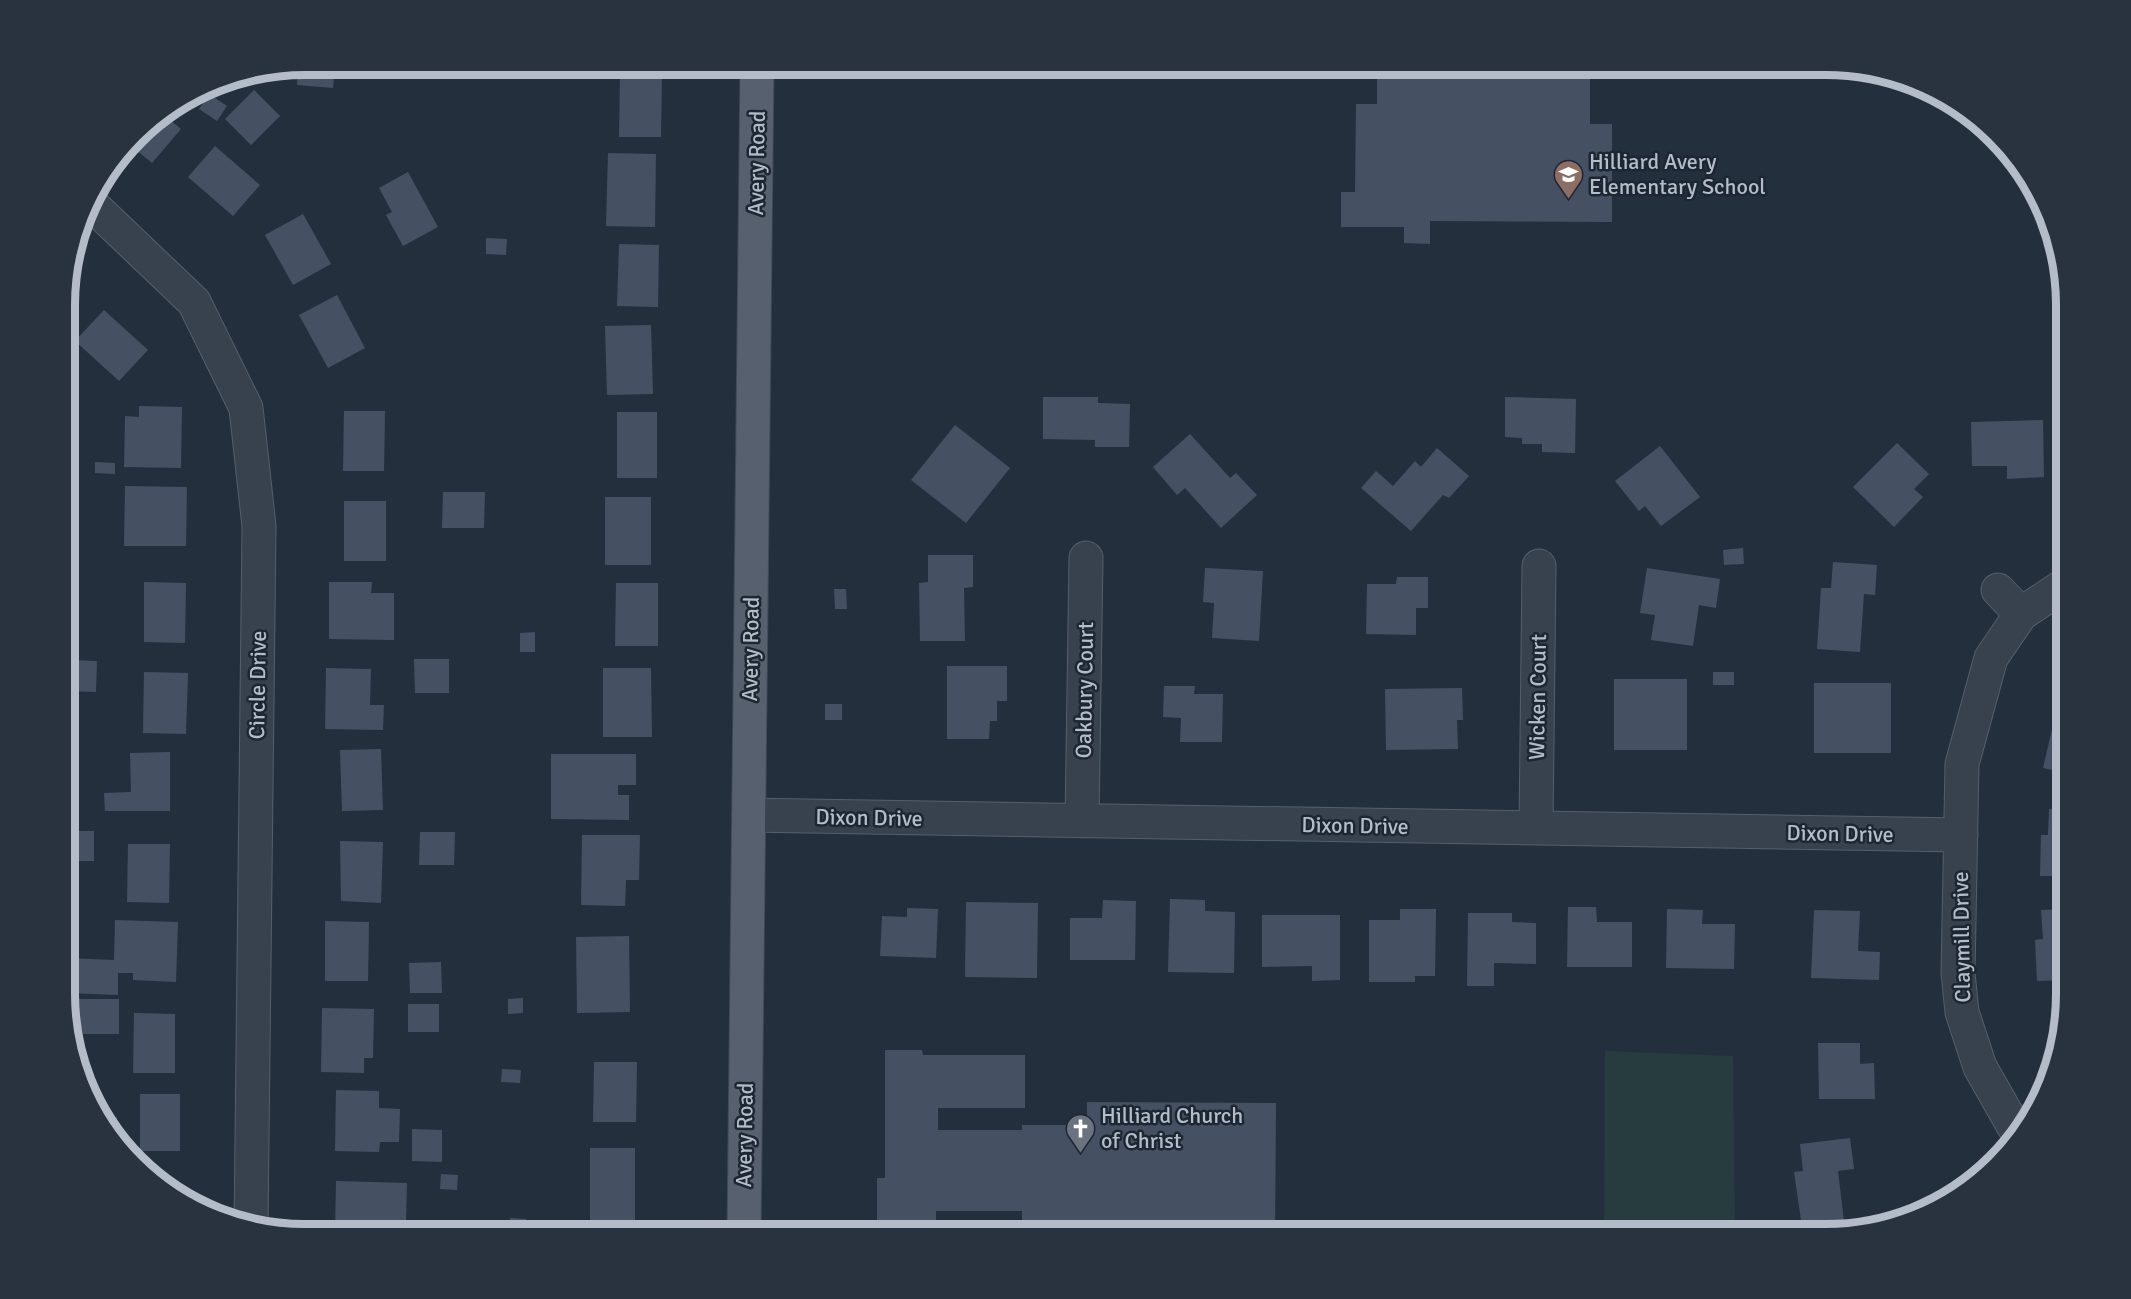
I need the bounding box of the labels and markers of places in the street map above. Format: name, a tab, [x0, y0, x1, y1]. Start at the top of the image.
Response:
place label: Hilliard Avery Elementary School	[1589, 148, 1766, 200]
school or university icon: Hilliard Avery Elementary School	[1552, 158, 1584, 200]
place label: Hilliard Church of Christ	[1101, 1102, 1243, 1154]
church icon: Hilliard Church of Christ	[1064, 1112, 1096, 1154]

